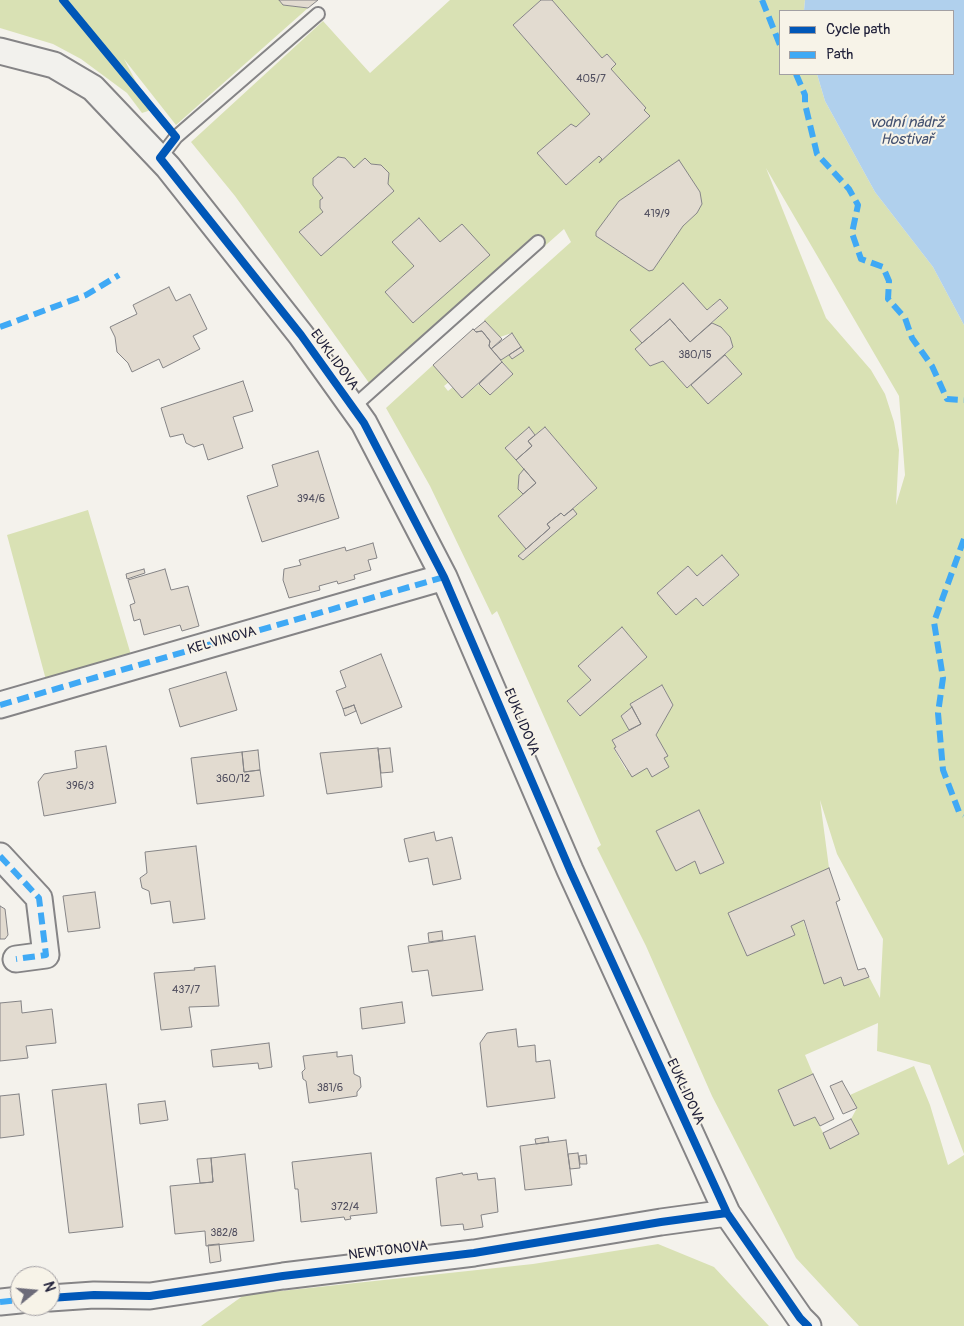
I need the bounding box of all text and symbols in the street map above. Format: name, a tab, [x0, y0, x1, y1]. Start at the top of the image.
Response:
legend	[779, 10, 954, 75]
text: Cycle path	[826, 20, 890, 39]
text: Path	[826, 45, 853, 64]
house number: 405/7	[576, 72, 606, 86]
water label: vodní nádrž Hostivař	[870, 114, 944, 149]
house number: 419/9	[644, 207, 670, 221]
street label: EUKLIDOVA	[306, 326, 362, 394]
house number: 380/15	[678, 348, 712, 362]
house number: 394/6	[297, 492, 325, 506]
street label: KELVINOVA	[186, 623, 258, 659]
street label: EUKLIDOVA	[499, 686, 543, 758]
house number: 360/12	[216, 772, 250, 786]
house number: 396/3	[66, 779, 94, 793]
house number: 437/7	[172, 983, 200, 997]
street label: EUKLIDOVA	[662, 1056, 708, 1128]
house number: 381/6	[317, 1081, 343, 1095]
house number: 372/4	[331, 1200, 359, 1214]
house number: 382/8	[210, 1226, 238, 1240]
street label: NEWTONOVA	[347, 1238, 429, 1264]
north arrow	[10, 1266, 60, 1316]
text: N	[39, 1280, 58, 1294]

